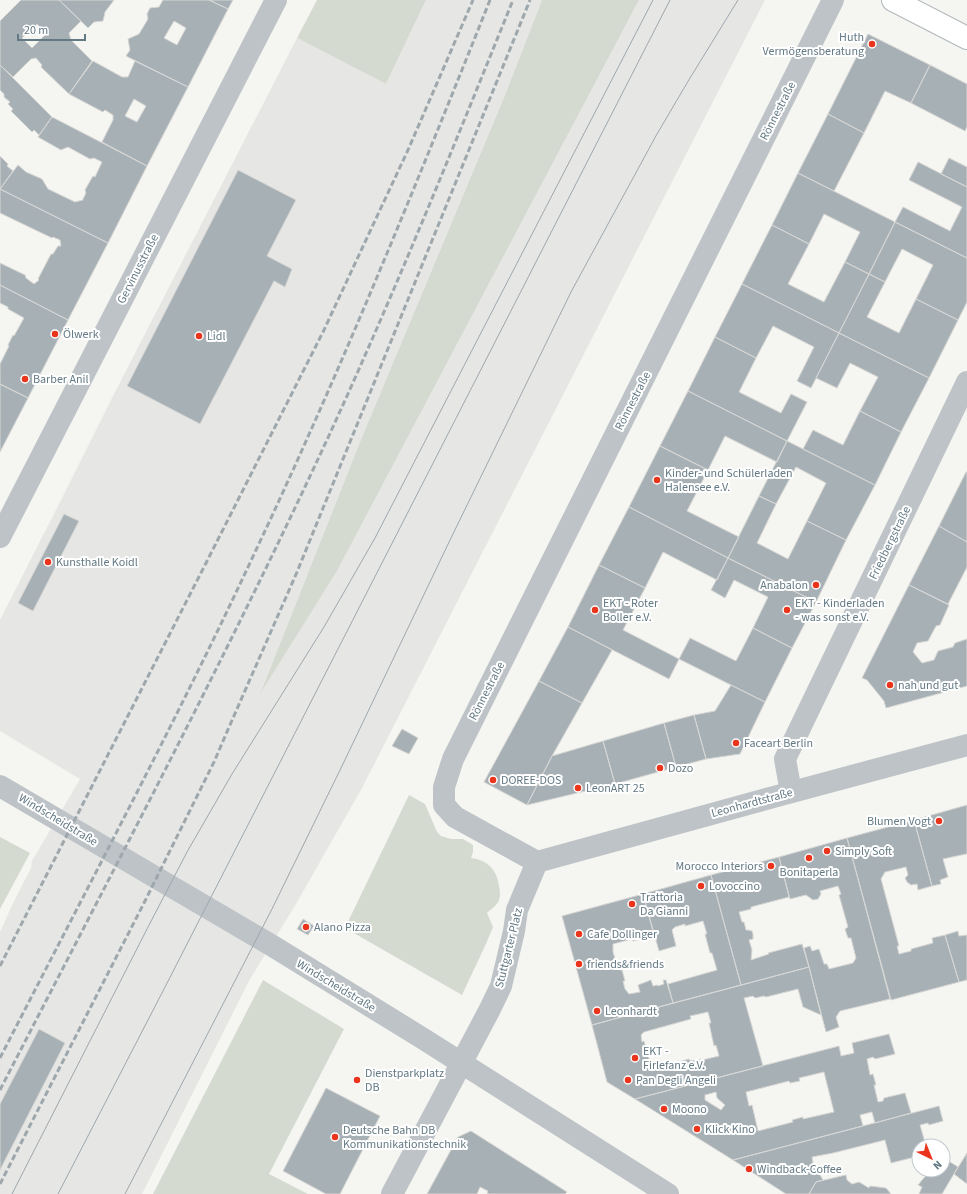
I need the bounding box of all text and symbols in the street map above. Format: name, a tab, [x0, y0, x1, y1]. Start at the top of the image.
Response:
scale bar	[18, 16, 85, 42]
text: 20 m	[24, 22, 48, 39]
place label: Huth Vermögensberatung	[762, 29, 864, 60]
marker: Huth Vermögensberatung	[867, 39, 877, 49]
street label: Rönnestraße	[756, 79, 800, 143]
street label: Gervinusstraße	[113, 231, 163, 307]
place label: Ölwerk	[63, 326, 99, 343]
place label: Lidl	[207, 328, 226, 345]
marker: Ölwerk	[50, 329, 60, 339]
marker: Lidl	[194, 331, 204, 341]
street label: Rönnestraße	[611, 369, 655, 433]
place label: Barber Anil	[33, 371, 89, 388]
marker: Barber Anil	[20, 374, 30, 384]
place label: Kinder- und Schülerladen Halensee e.V.	[665, 465, 793, 496]
marker: Kinder- und Schülerladen Halensee e.V.	[652, 475, 662, 485]
street label: Friedbergstraße	[865, 503, 915, 583]
place label: Kunsthalle Koidl	[56, 554, 138, 571]
marker: Kunsthalle Koidl	[43, 557, 53, 567]
place label: Anabalon	[760, 577, 808, 594]
marker: Anabalon	[811, 580, 821, 590]
place label: EKT - Roter Boller e.V.	[603, 595, 659, 626]
place label: EKT - Kinderladen - was sonst e.V.	[795, 595, 885, 626]
marker: EKT - Roter Boller e.V.	[590, 605, 600, 615]
marker: EKT - Kinderladen - was sonst e.V.	[782, 605, 792, 615]
street label: Rönnestraße	[465, 659, 509, 723]
place label: nah und gut	[898, 677, 958, 694]
marker: nah und gut	[885, 680, 895, 690]
place label: Faceart Berlin	[744, 735, 813, 752]
marker: Faceart Berlin	[731, 738, 741, 748]
place label: Dozo	[668, 760, 693, 777]
marker: Dozo	[655, 763, 665, 773]
place label: DOREE-DOS	[501, 772, 561, 789]
marker: DOREE-DOS	[488, 775, 498, 785]
place label: LeonART 25	[586, 780, 645, 797]
marker: LeonART 25	[573, 783, 583, 793]
street label: Leonhardtstraße	[709, 784, 795, 822]
street label: Windscheidstraße	[15, 790, 101, 850]
place label: Blumen Vogt	[867, 813, 931, 830]
marker: Blumen Vogt	[934, 816, 944, 826]
place label: Simply Soft	[835, 843, 892, 860]
marker: Simply Soft	[822, 846, 832, 856]
marker: Bonitaperla	[804, 853, 814, 863]
place label: Morocco Interiors	[676, 858, 763, 875]
marker: Morocco Interiors	[766, 861, 776, 871]
place label: Bonitaperla	[780, 864, 838, 881]
place label: Lovoccino	[709, 878, 760, 895]
marker: Lovoccino	[696, 881, 706, 891]
place label: Trattoria Da Gianni	[640, 889, 688, 920]
marker: Trattoria Da Gianni	[627, 899, 637, 909]
street label: Stuttgarter Platz	[491, 906, 527, 990]
place label: Alano Pizza	[314, 919, 371, 936]
marker: Alano Pizza	[301, 922, 311, 932]
place label: Cafe Dollinger	[587, 926, 658, 943]
marker: Cafe Dollinger	[574, 929, 584, 939]
street label: Windscheidstraße	[293, 956, 379, 1016]
place label: friends&friends	[587, 956, 664, 973]
marker: friends&friends	[574, 959, 584, 969]
place label: Leonhardt	[605, 1003, 657, 1020]
marker: Leonhardt	[592, 1006, 602, 1016]
place label: EKT - Firlefanz e.V.	[643, 1043, 705, 1074]
marker: EKT - Firlefanz e.V.	[630, 1053, 640, 1063]
place label: Dienstparkplatz DB	[365, 1065, 444, 1096]
place label: Pan Degli Angeli	[636, 1072, 716, 1089]
marker: Dienstparkplatz DB	[352, 1075, 362, 1085]
marker: Pan Degli Angeli	[623, 1075, 633, 1085]
place label: Moono	[672, 1101, 707, 1118]
marker: Moono	[659, 1104, 669, 1114]
place label: Klick Kino	[705, 1121, 755, 1138]
place label: Deutsche Bahn DB Kommunikationstechnik	[343, 1122, 466, 1153]
marker: Klick Kino	[692, 1124, 702, 1134]
marker: Deutsche Bahn DB Kommunikationstechnik	[330, 1132, 340, 1142]
north arrow	[911, 1138, 951, 1178]
text: N	[930, 1157, 945, 1173]
place label: Windback-Coffee	[757, 1161, 842, 1178]
marker: Windback-Coffee	[744, 1164, 754, 1174]

